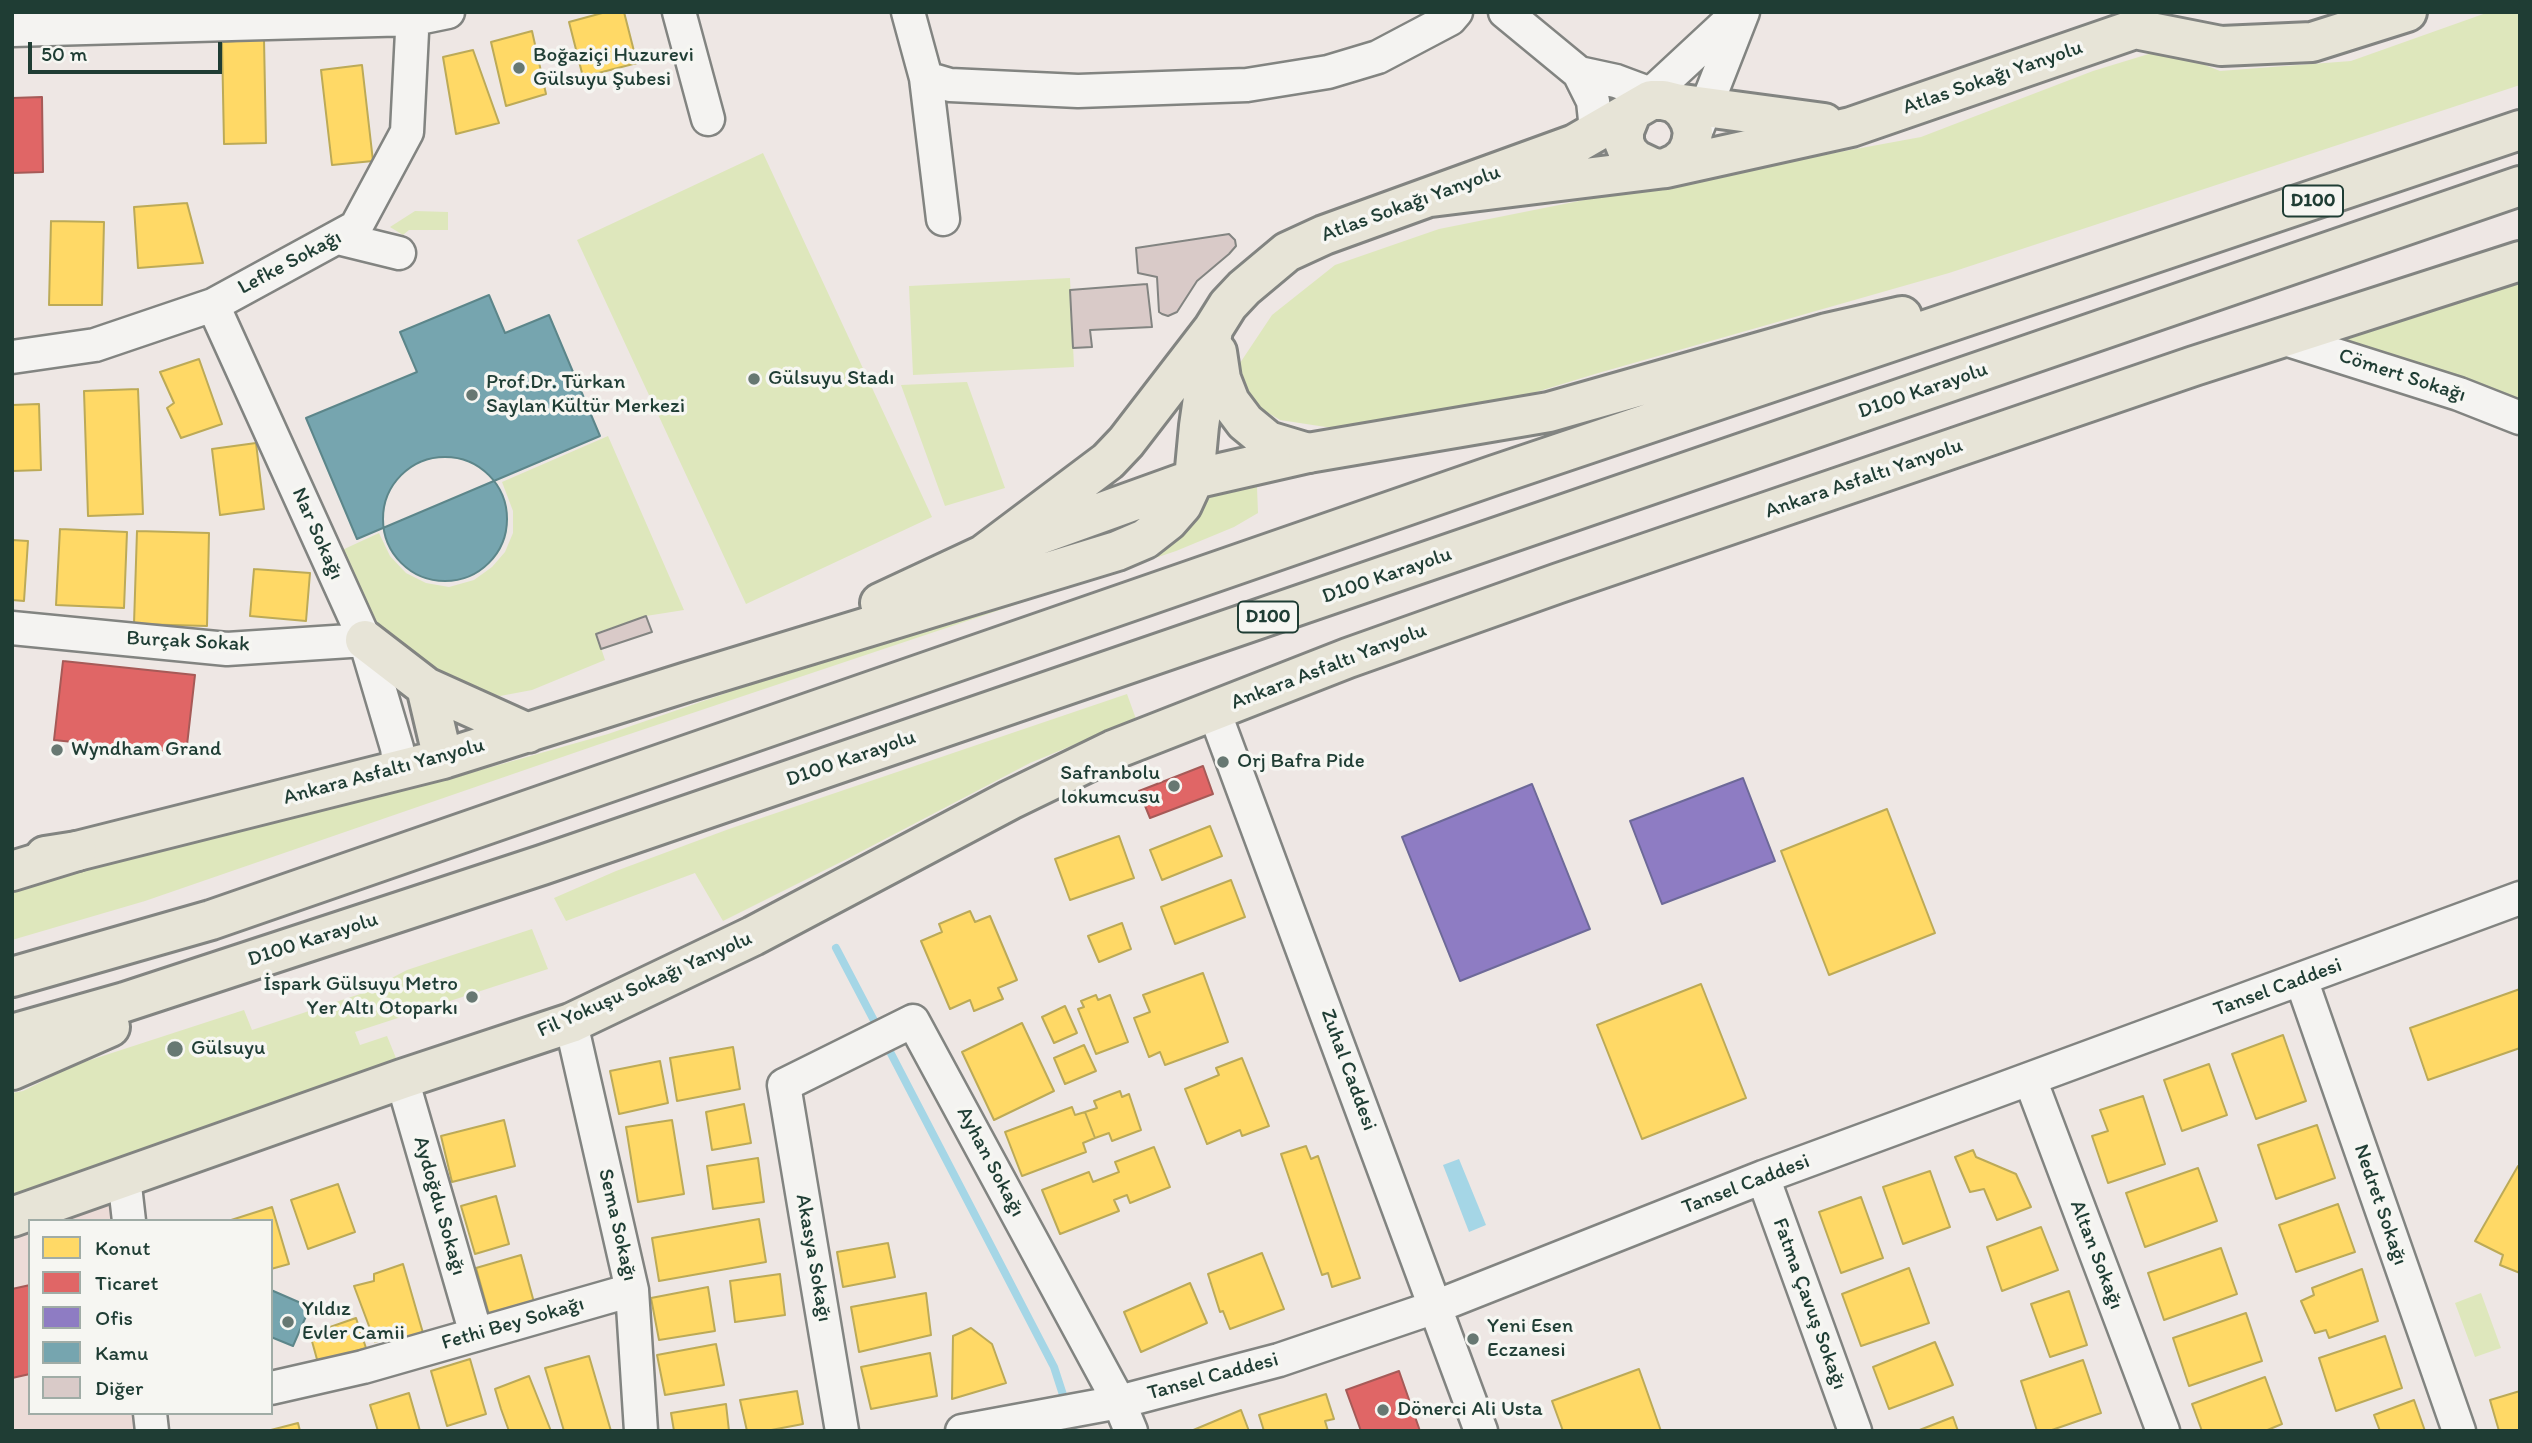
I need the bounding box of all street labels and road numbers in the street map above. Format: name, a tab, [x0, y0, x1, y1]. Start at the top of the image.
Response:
street label: Atlas Sokağı Yanyolu	[1900, 35, 2086, 121]
street label: Atlas Sokağı Yanyolu	[1318, 160, 1504, 248]
road number: D100	[2283, 186, 2343, 216]
street label: Lefke Sokağı	[234, 225, 346, 301]
street label: Cömert Sokağı	[2335, 344, 2469, 408]
street label: D100 Karayolu	[1855, 357, 1991, 425]
street label: Ankara Asfaltı Yanyolu	[1762, 433, 1966, 525]
street label: Nar Sokağı	[286, 484, 348, 584]
street label: D100 Karayolu	[1319, 542, 1455, 610]
road number: D100	[1238, 602, 1298, 632]
street label: Ankara Asfaltı Yanyolu	[1228, 618, 1430, 716]
street label: Burçak Sokak	[126, 626, 250, 658]
street label: D100 Karayolu	[783, 725, 919, 793]
street label: Ankara Asfaltı Yanyolu	[281, 733, 487, 811]
street label: D100 Karayolu	[245, 907, 381, 973]
street label: Fil Yokuşu Sokağı Yanyolu	[534, 926, 756, 1044]
street label: Tansel Caddesi	[2210, 953, 2346, 1023]
street label: Zuhal Caddesi	[1314, 1006, 1382, 1134]
street label: Ayhan Sokağı	[950, 1103, 1030, 1221]
street label: Aydoğdu Sokağı	[407, 1134, 471, 1278]
street label: Nedret Sokağı	[2348, 1141, 2412, 1269]
street label: Tansel Caddesi	[1679, 1149, 1813, 1221]
street label: Sema Sokağı	[592, 1166, 642, 1284]
street label: Akasya Sokağı	[789, 1192, 837, 1324]
street label: Altan Sokağı	[2064, 1197, 2128, 1313]
street label: Fatma Çavuş Sokağı	[1766, 1215, 1852, 1393]
street label: Fethi Bey Sokağı	[439, 1292, 587, 1356]
street label: Tansel Caddesi	[1145, 1347, 1281, 1407]

